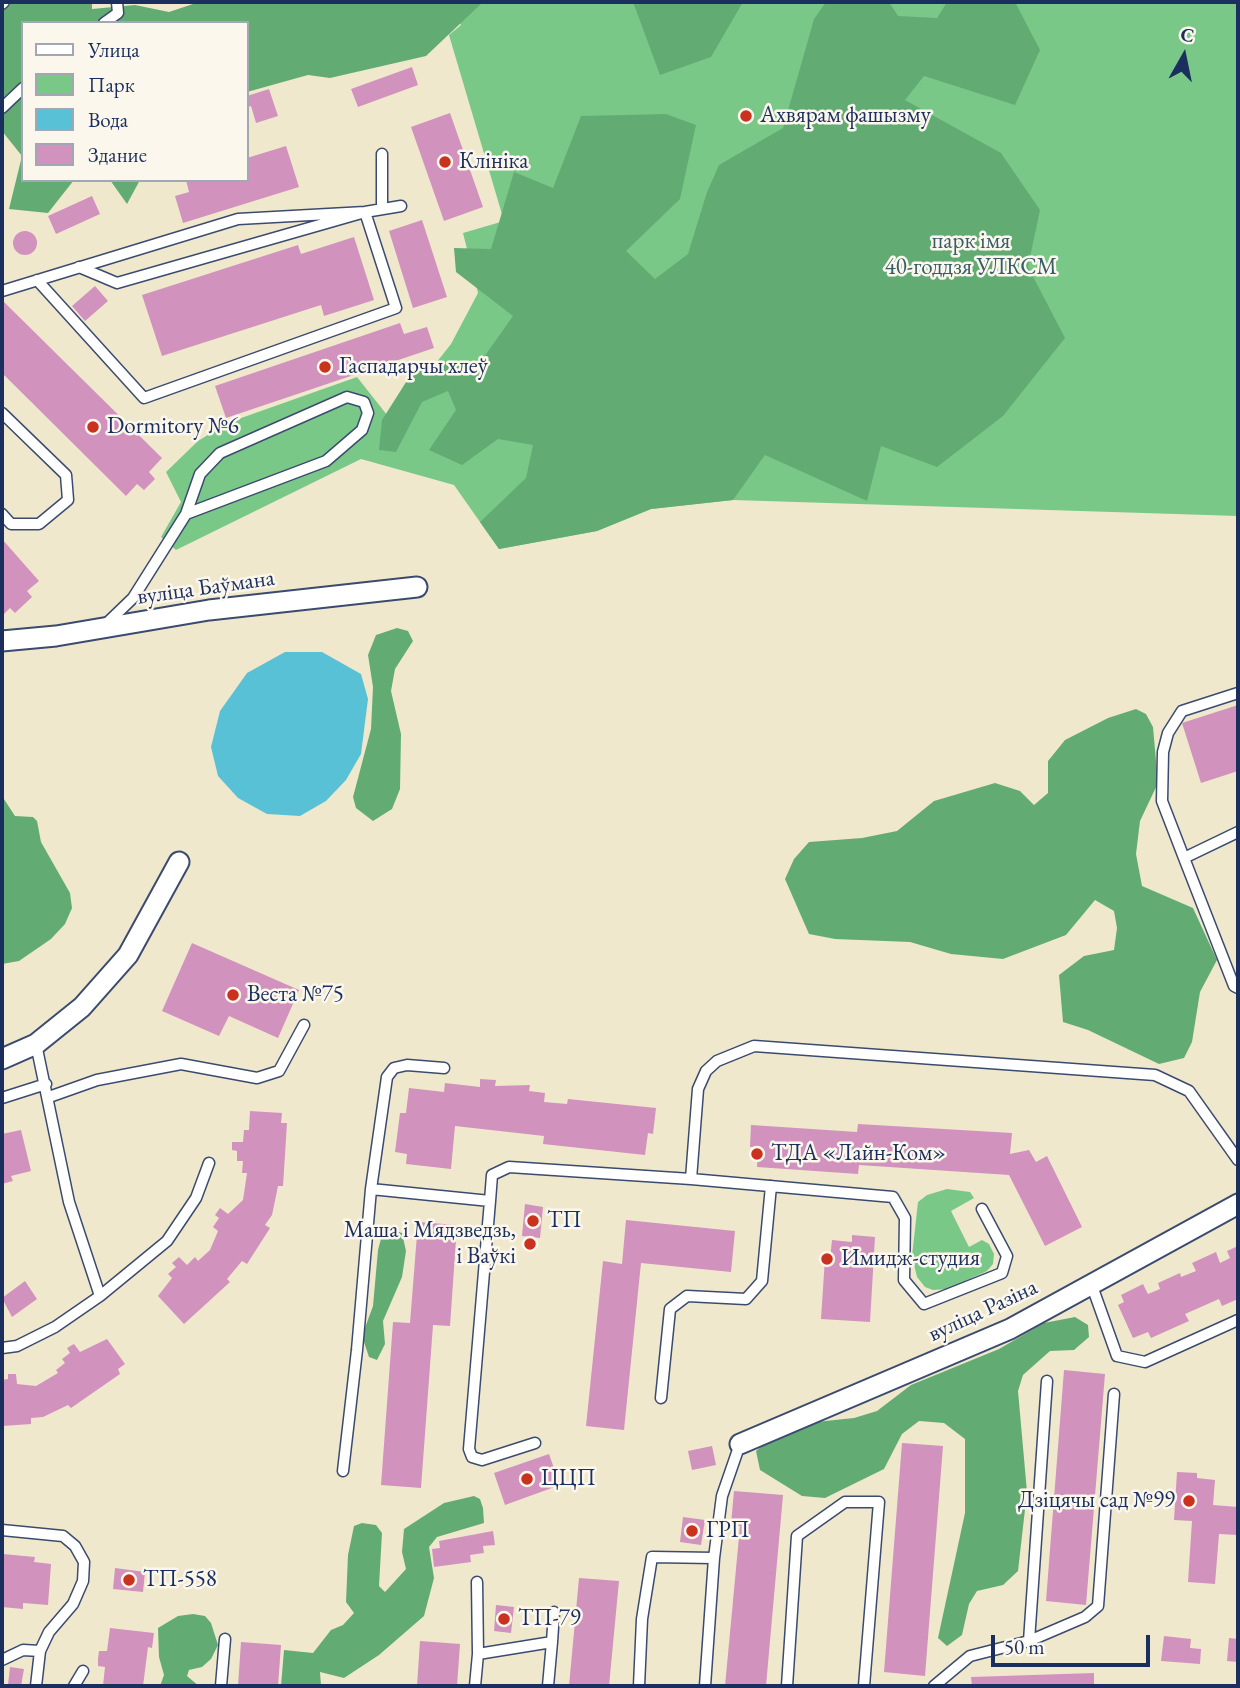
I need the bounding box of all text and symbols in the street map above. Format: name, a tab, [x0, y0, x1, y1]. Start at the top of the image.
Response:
legend	[21, 21, 248, 182]
north arrow	[1149, 21, 1219, 91]
text: С	[1179, 21, 1196, 48]
text: Улица	[88, 36, 140, 63]
text: Парк	[88, 71, 135, 98]
place label: Ахвярам фашызму	[760, 102, 931, 130]
text: Вода	[88, 106, 128, 133]
marker: Ахвярам фашызму	[738, 108, 754, 124]
text: Здание	[88, 141, 147, 168]
place label: Клініка	[459, 148, 528, 176]
marker: Клініка	[437, 154, 453, 170]
park label: парк імя 40-годдзя УЛКСМ	[885, 228, 1057, 282]
place label: Гаспадарчы хлеў	[339, 353, 488, 381]
marker: Гаспадарчы хлеў	[317, 359, 333, 375]
place label: Dormitory №6	[107, 413, 239, 441]
marker: Dormitory №6	[85, 419, 101, 435]
street label: вуліца Баўмана	[136, 565, 276, 611]
place label: Веста №75	[247, 981, 344, 1009]
marker: Веста №75	[225, 987, 241, 1003]
place label: ТДА «Лайн-Ком»	[771, 1140, 946, 1168]
marker: ТДА «Лайн-Ком»	[749, 1146, 765, 1162]
place label: ТП	[547, 1207, 581, 1235]
marker: ТП	[525, 1213, 541, 1229]
place label: Маша і Мядзведзь, і Ваўкі	[344, 1217, 516, 1271]
marker: Маша і Мядзведзь, і Ваўкі	[522, 1236, 538, 1252]
place label: Имидж-студия	[841, 1245, 980, 1273]
marker: Имидж-студия	[819, 1251, 835, 1267]
street label: вуліца Разіна	[924, 1274, 1042, 1348]
place label: ЦЦП	[541, 1465, 596, 1493]
marker: ЦЦП	[519, 1471, 535, 1487]
place label: Дзіцячы сад №99	[1018, 1487, 1175, 1515]
marker: Дзіцячы сад №99	[1181, 1493, 1197, 1509]
place label: ГРП	[706, 1517, 750, 1545]
marker: ГРП	[684, 1523, 700, 1539]
place label: ТП-558	[143, 1566, 217, 1594]
marker: ТП-558	[121, 1572, 137, 1588]
place label: ТП-79	[518, 1605, 581, 1633]
marker: ТП-79	[496, 1611, 512, 1627]
scale bar	[995, 1622, 1154, 1666]
text: 50 m	[1004, 1633, 1045, 1660]

